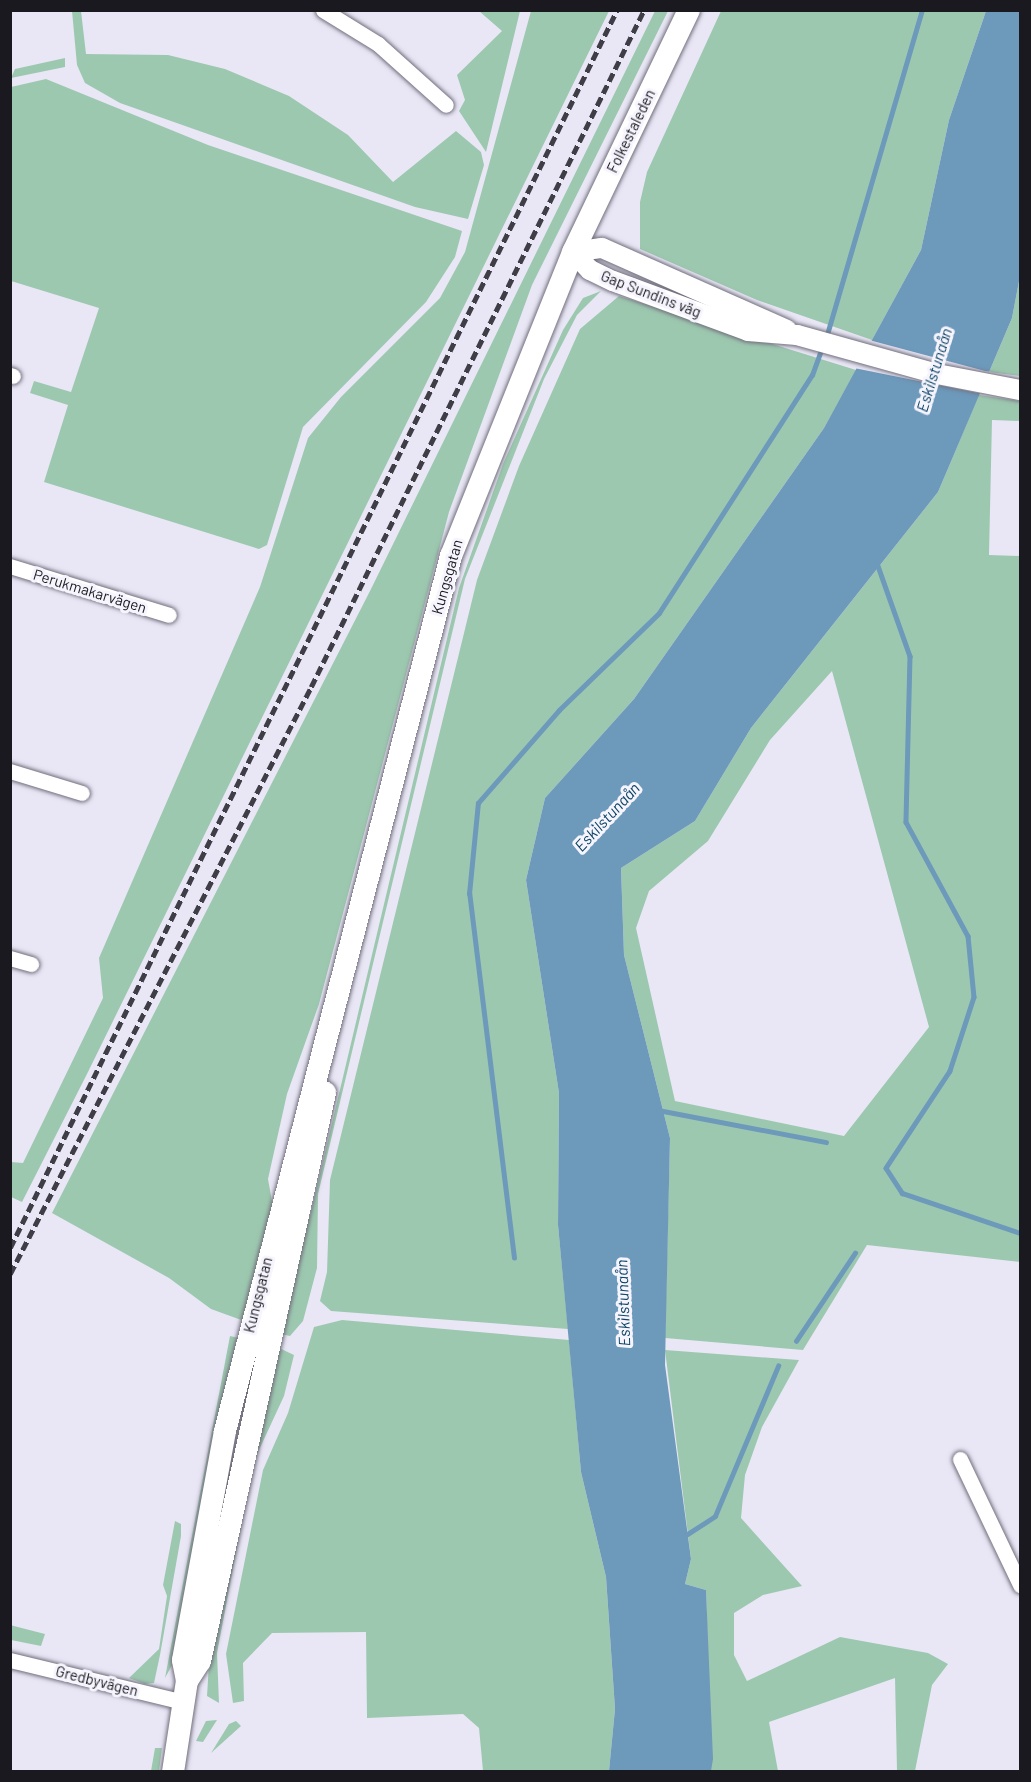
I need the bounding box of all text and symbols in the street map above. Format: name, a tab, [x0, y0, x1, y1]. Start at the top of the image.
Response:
street label: Folkestaleden	[603, 86, 659, 176]
street label: Gap Sundins väg	[598, 267, 704, 321]
water label: Eskilstunaån	[912, 326, 956, 414]
street label: Kungsgatan	[428, 537, 466, 617]
street label: Perukmakarvägen	[31, 565, 149, 617]
water label: Eskilstunaån	[570, 779, 644, 855]
street label: Kungsgatan	[240, 1255, 276, 1335]
water label: Eskilstunaån	[612, 1259, 634, 1347]
street label: Gredbyvägen	[54, 1662, 140, 1700]

